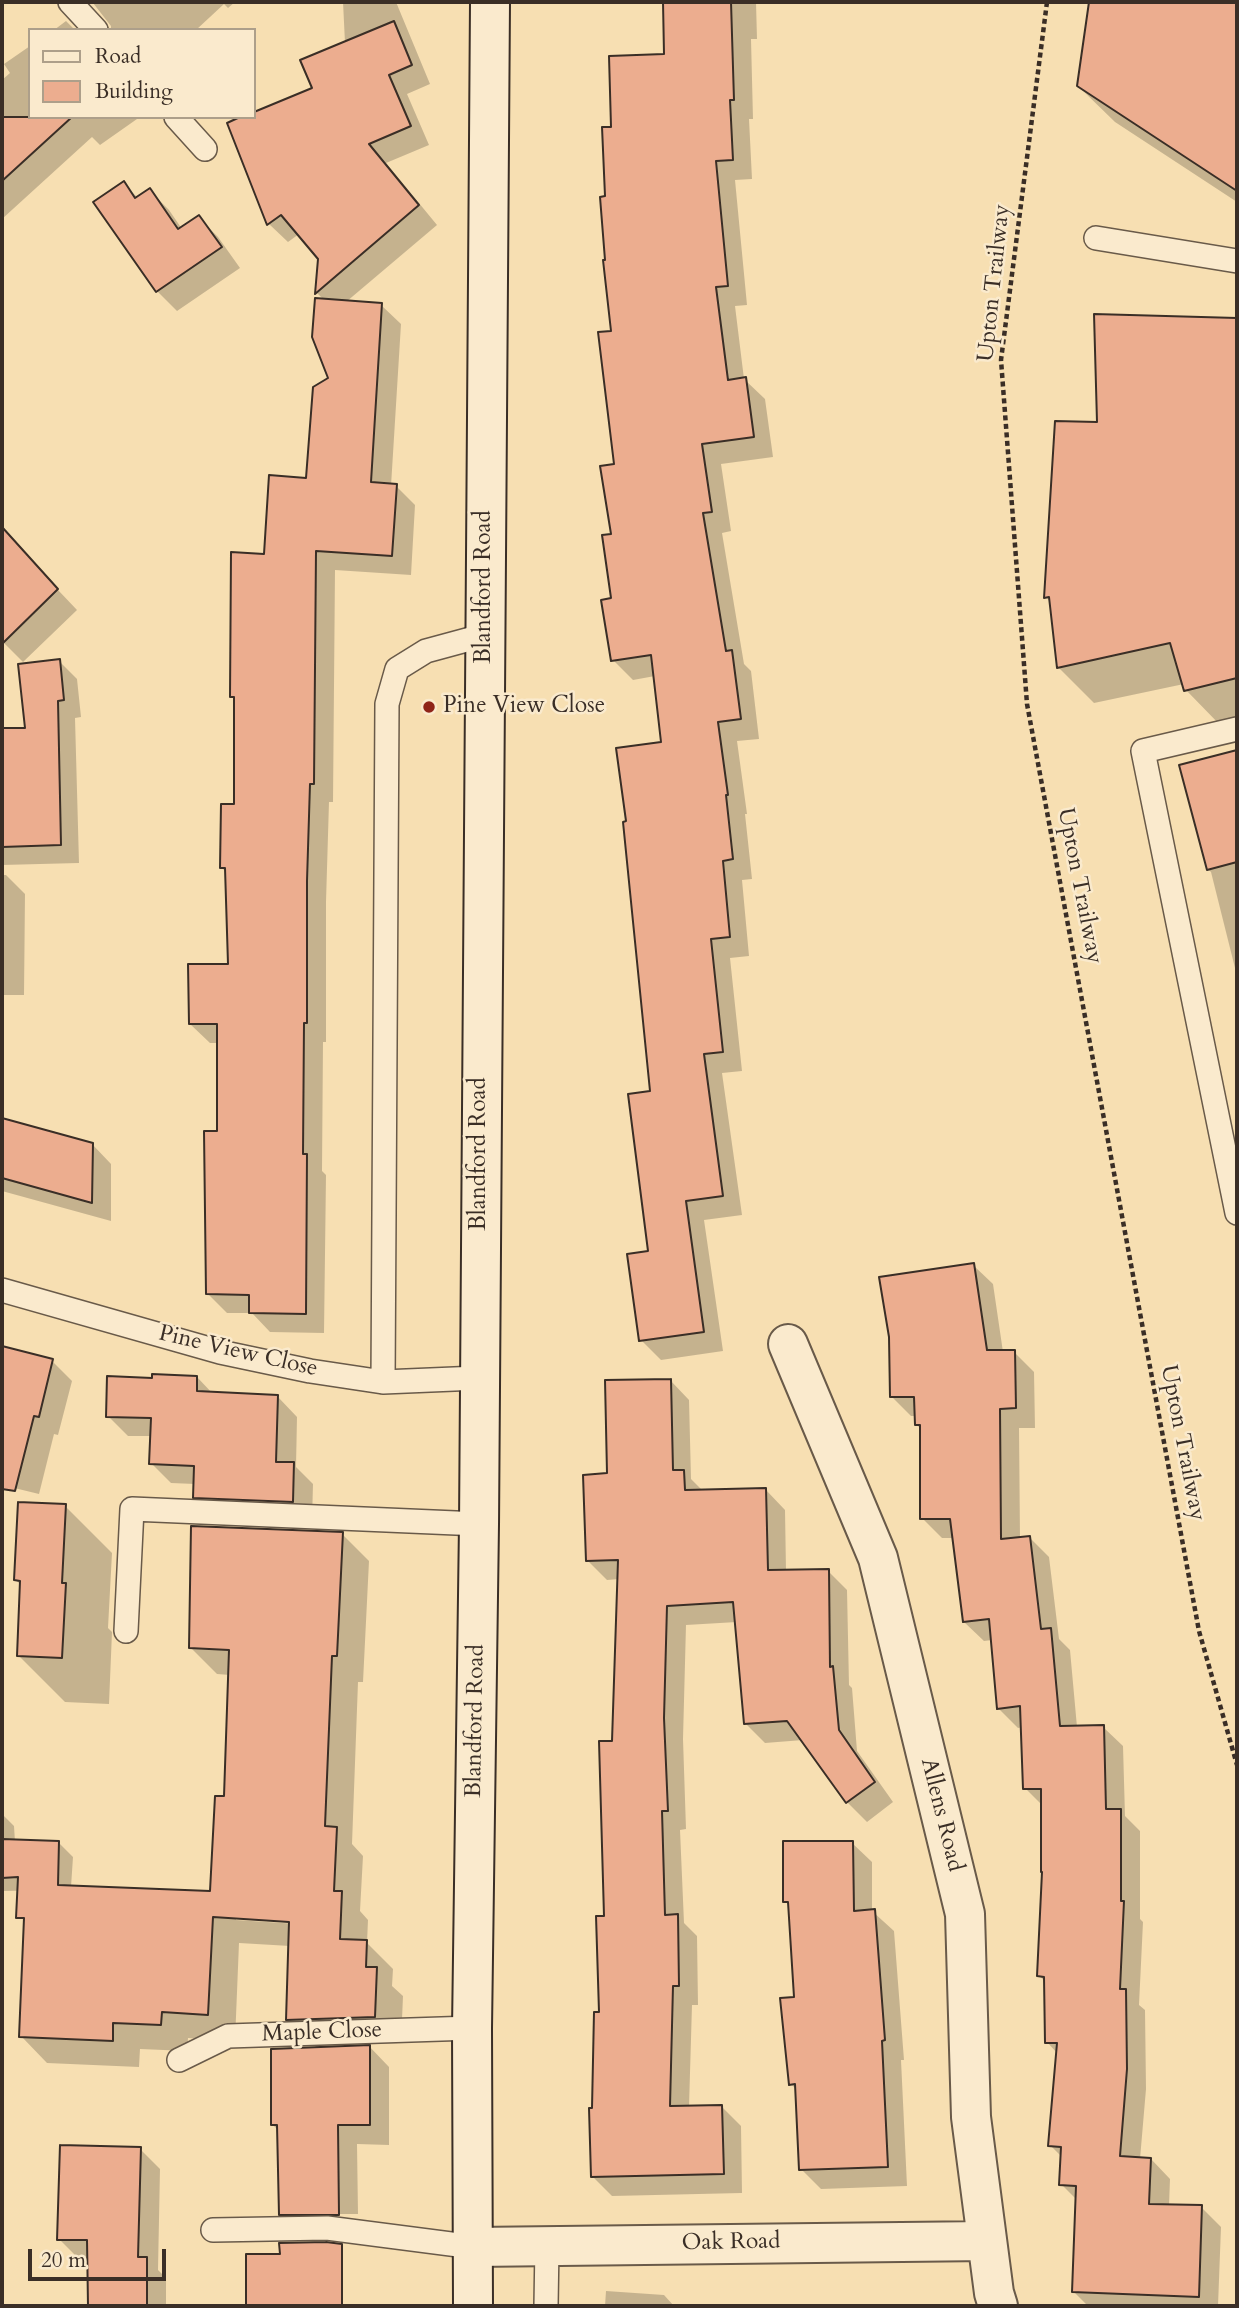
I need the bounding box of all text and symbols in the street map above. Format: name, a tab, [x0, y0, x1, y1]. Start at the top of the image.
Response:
legend	[28, 28, 256, 119]
text: Road	[95, 42, 141, 71]
text: Building	[95, 77, 173, 106]
street label: Upton Trailway	[973, 203, 1017, 363]
street label: Blandford Road	[471, 510, 499, 664]
place label: Pine View Close	[443, 693, 605, 721]
marker: Pine View Close	[421, 699, 437, 715]
street label: Upton Trailway	[1050, 806, 1108, 966]
street label: Blandford Road	[466, 1077, 494, 1231]
street label: Pine View Close	[156, 1320, 320, 1384]
street label: Upton Trailway	[1153, 1363, 1211, 1523]
street label: Blandford Road	[461, 1644, 491, 1798]
street label: Allens Road	[914, 1755, 968, 1875]
street label: Maple Close	[261, 2017, 383, 2049]
street label: Oak Road	[681, 2228, 781, 2258]
scale bar	[32, 2234, 170, 2278]
text: 20 m	[41, 2246, 86, 2275]

